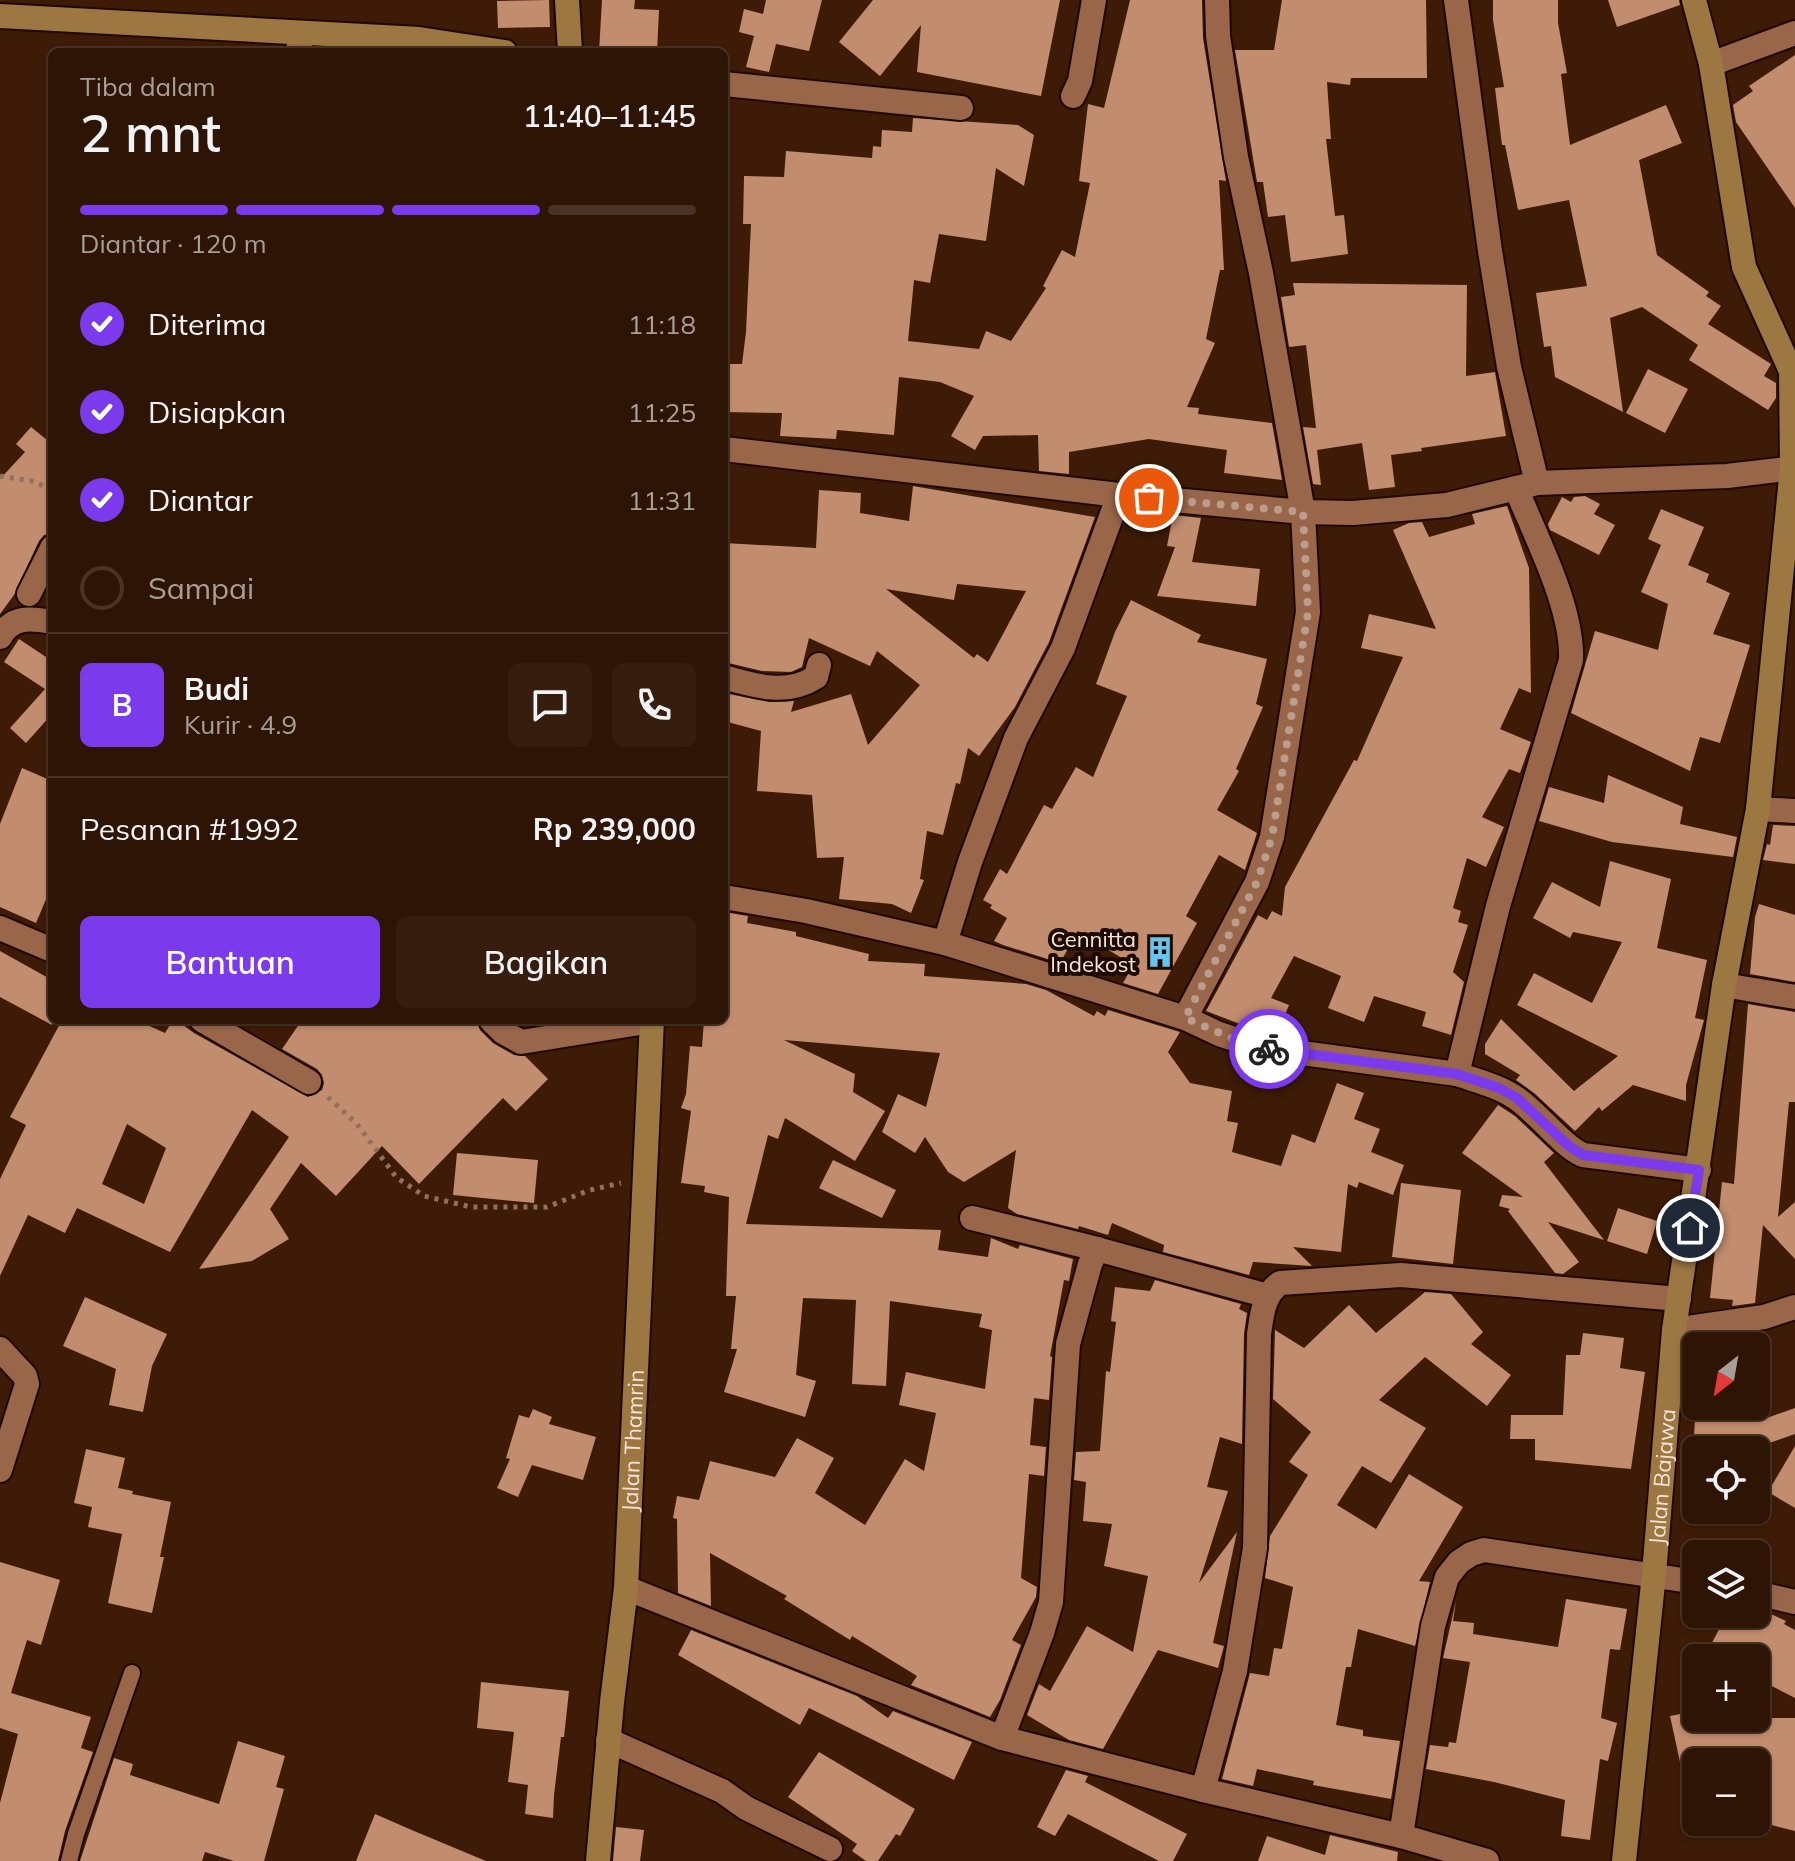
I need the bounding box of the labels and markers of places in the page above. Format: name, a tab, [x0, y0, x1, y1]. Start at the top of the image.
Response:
pin	[1115, 464, 1183, 532]
place label: Cennitta Indekost	[1050, 925, 1136, 978]
building icon: Cennitta Indekost	[1143, 935, 1177, 969]
pin	[1656, 1194, 1724, 1262]

